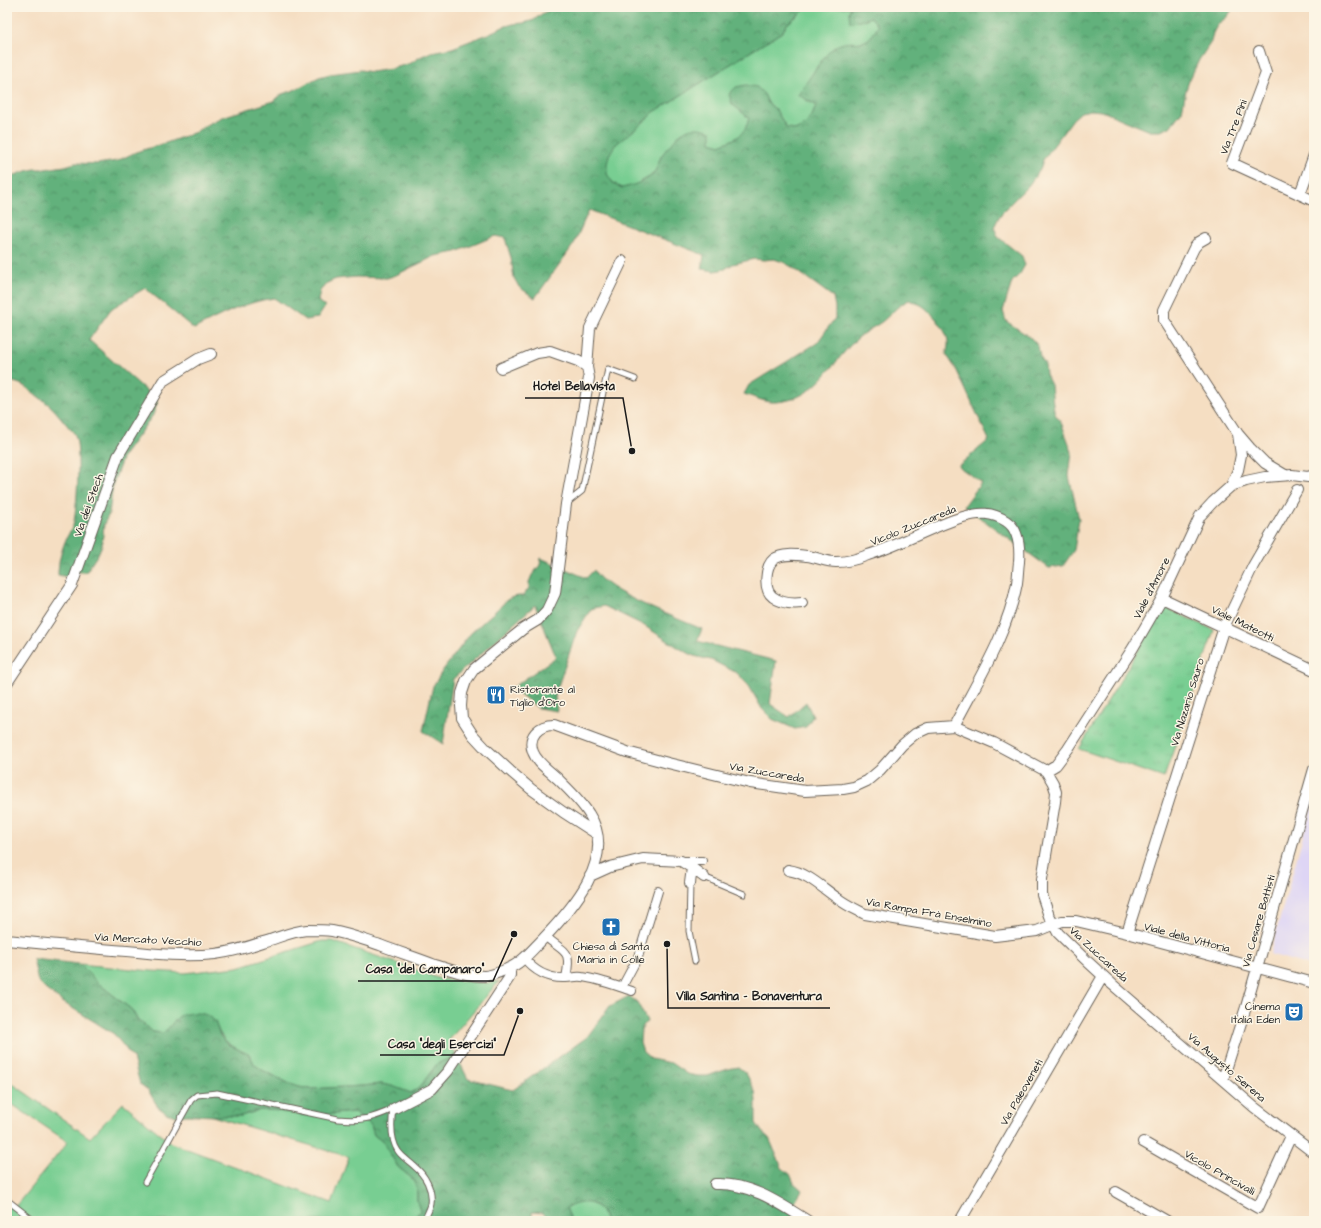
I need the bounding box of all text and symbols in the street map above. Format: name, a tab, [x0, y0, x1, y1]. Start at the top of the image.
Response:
street label: Via Tre Pini	[1216, 97, 1251, 157]
callout: Hotel Bellavista	[525, 374, 623, 398]
text: Hotel Bellavista	[533, 378, 616, 395]
street label: Via dei Stech	[70, 471, 107, 539]
street label: Vicolo Zuccareda	[868, 501, 959, 549]
street label: Viale d'Amore	[1129, 555, 1173, 622]
street label: Viale Mateotti	[1209, 602, 1277, 645]
street label: Via Nazario Sauro	[1167, 656, 1208, 748]
place label: Ristorante al Tiglio d'Oro	[510, 682, 575, 711]
restaurant icon: Ristorante al Tiglio d'Oro	[485, 684, 507, 706]
street label: Via Zuccareda	[728, 759, 806, 787]
street label: Via Cesare Battisti	[1238, 873, 1279, 969]
street label: Via Rampa Frà Enselmino	[865, 894, 994, 931]
church icon: Chiesa di Santa Maria in Colle	[600, 916, 622, 938]
street label: Viale della Vittoria	[1142, 919, 1232, 956]
street label: Via Zuccareda	[1066, 923, 1132, 986]
street label: Via Mercato Vecchio	[94, 929, 203, 950]
place label: Chiesa di Santa Maria in Colle	[573, 939, 650, 967]
callout: Casa "del Campanaro"	[358, 957, 493, 981]
text: Casa "del Campanaro"	[366, 961, 485, 979]
callout: Villa Santina - Bonaventura	[668, 984, 830, 1008]
text: Villa Santina - Bonaventura	[675, 988, 823, 1005]
place label: Cinema Italia Eden	[1231, 999, 1280, 1027]
theatre icon: Cinema Italia Eden	[1283, 1001, 1305, 1023]
street label: Via Augusto Serena	[1184, 1029, 1269, 1107]
callout: Casa "degli Esercizi"	[380, 1031, 504, 1055]
text: Casa "degli Esercizi"	[388, 1036, 496, 1055]
street label: Via Paleoveneti	[996, 1056, 1047, 1128]
street label: Vicolo Princivalli	[1182, 1146, 1258, 1199]

